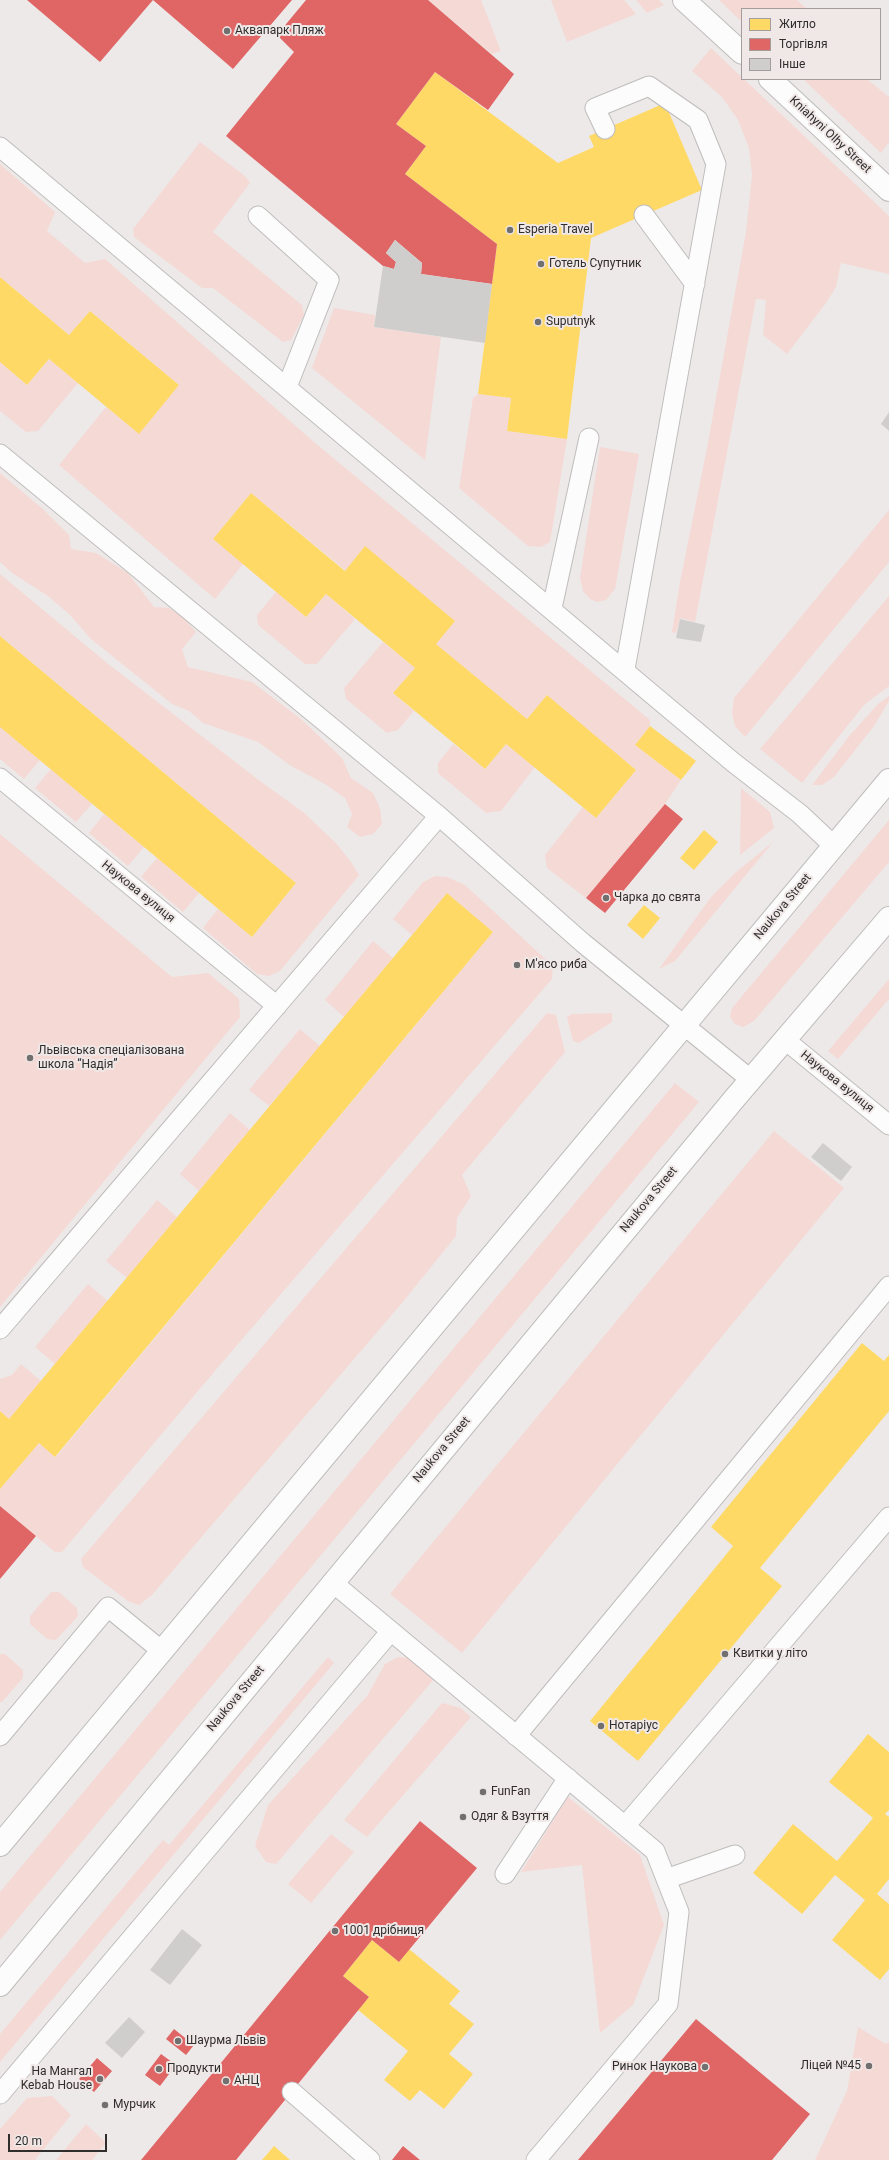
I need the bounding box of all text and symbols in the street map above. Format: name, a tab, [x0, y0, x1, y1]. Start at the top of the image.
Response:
legend	[741, 8, 881, 80]
text: Житло	[779, 17, 816, 31]
place label: Аквапарк Пляж	[235, 24, 324, 38]
marker: Аквапарк Пляж	[222, 26, 232, 36]
text: Торгівля	[779, 37, 828, 51]
text: Інше	[779, 57, 805, 71]
street label: Kniahyni Olhy Street	[786, 93, 874, 177]
place label: Esperia Travel	[518, 223, 593, 237]
marker: Esperia Travel	[505, 225, 515, 235]
place label: Готель Супутник	[549, 257, 642, 271]
marker: Готель Супутник	[536, 259, 546, 269]
place label: Suputnyk	[546, 315, 595, 329]
marker: Suputnyk	[533, 317, 543, 327]
street label: Наукова вулиця	[98, 858, 178, 926]
street label: Naukova Street	[751, 871, 815, 943]
place label: Чарка до свята	[614, 891, 700, 905]
marker: Чарка до свята	[601, 893, 611, 903]
place label: М'ясо риба	[525, 958, 587, 972]
marker: М'ясо риба	[512, 960, 522, 970]
place label: Львівська спеціалізована школа “Надія”	[38, 1044, 184, 1072]
street label: Наукова вулиця	[797, 1048, 877, 1116]
marker: Львівська спеціалізована школа “Надія”	[25, 1053, 35, 1063]
street label: Naukova Street	[617, 1164, 681, 1236]
street label: Naukova Street	[410, 1414, 474, 1486]
place label: Квитки у літо	[733, 1647, 808, 1661]
marker: Квитки у літо	[720, 1649, 730, 1659]
street label: Naukova Street	[204, 1663, 268, 1735]
place label: Нотаріус	[609, 1719, 658, 1733]
marker: Нотаріус	[596, 1721, 606, 1731]
place label: FunFan	[491, 1785, 530, 1799]
marker: FunFan	[478, 1787, 488, 1797]
place label: Одяг & Взуття	[471, 1810, 549, 1824]
marker: Одяг & Взуття	[458, 1812, 468, 1822]
place label: 1001 дрібниця	[343, 1924, 424, 1938]
marker: 1001 дрібниця	[330, 1926, 340, 1936]
place label: Шаурма Львів	[186, 2034, 266, 2048]
marker: Шаурма Львів	[173, 2036, 183, 2046]
place label: Ліцей №45	[800, 2059, 861, 2073]
place label: Ринок Наукова	[612, 2060, 697, 2074]
marker: Ліцей №45	[864, 2061, 874, 2071]
place label: Продукти	[167, 2062, 221, 2076]
marker: Ринок Наукова	[700, 2062, 710, 2072]
marker: Продукти	[154, 2064, 164, 2074]
place label: На Мангал Kebab House	[21, 2065, 92, 2093]
marker: На Мангал Kebab House	[95, 2074, 105, 2084]
place label: АНЦ	[234, 2074, 259, 2088]
marker: АНЦ	[221, 2076, 231, 2086]
place label: Мурчик	[113, 2098, 156, 2112]
marker: Мурчик	[100, 2100, 110, 2110]
scale bar	[10, 2126, 109, 2152]
text: 20 m	[15, 2134, 42, 2148]

